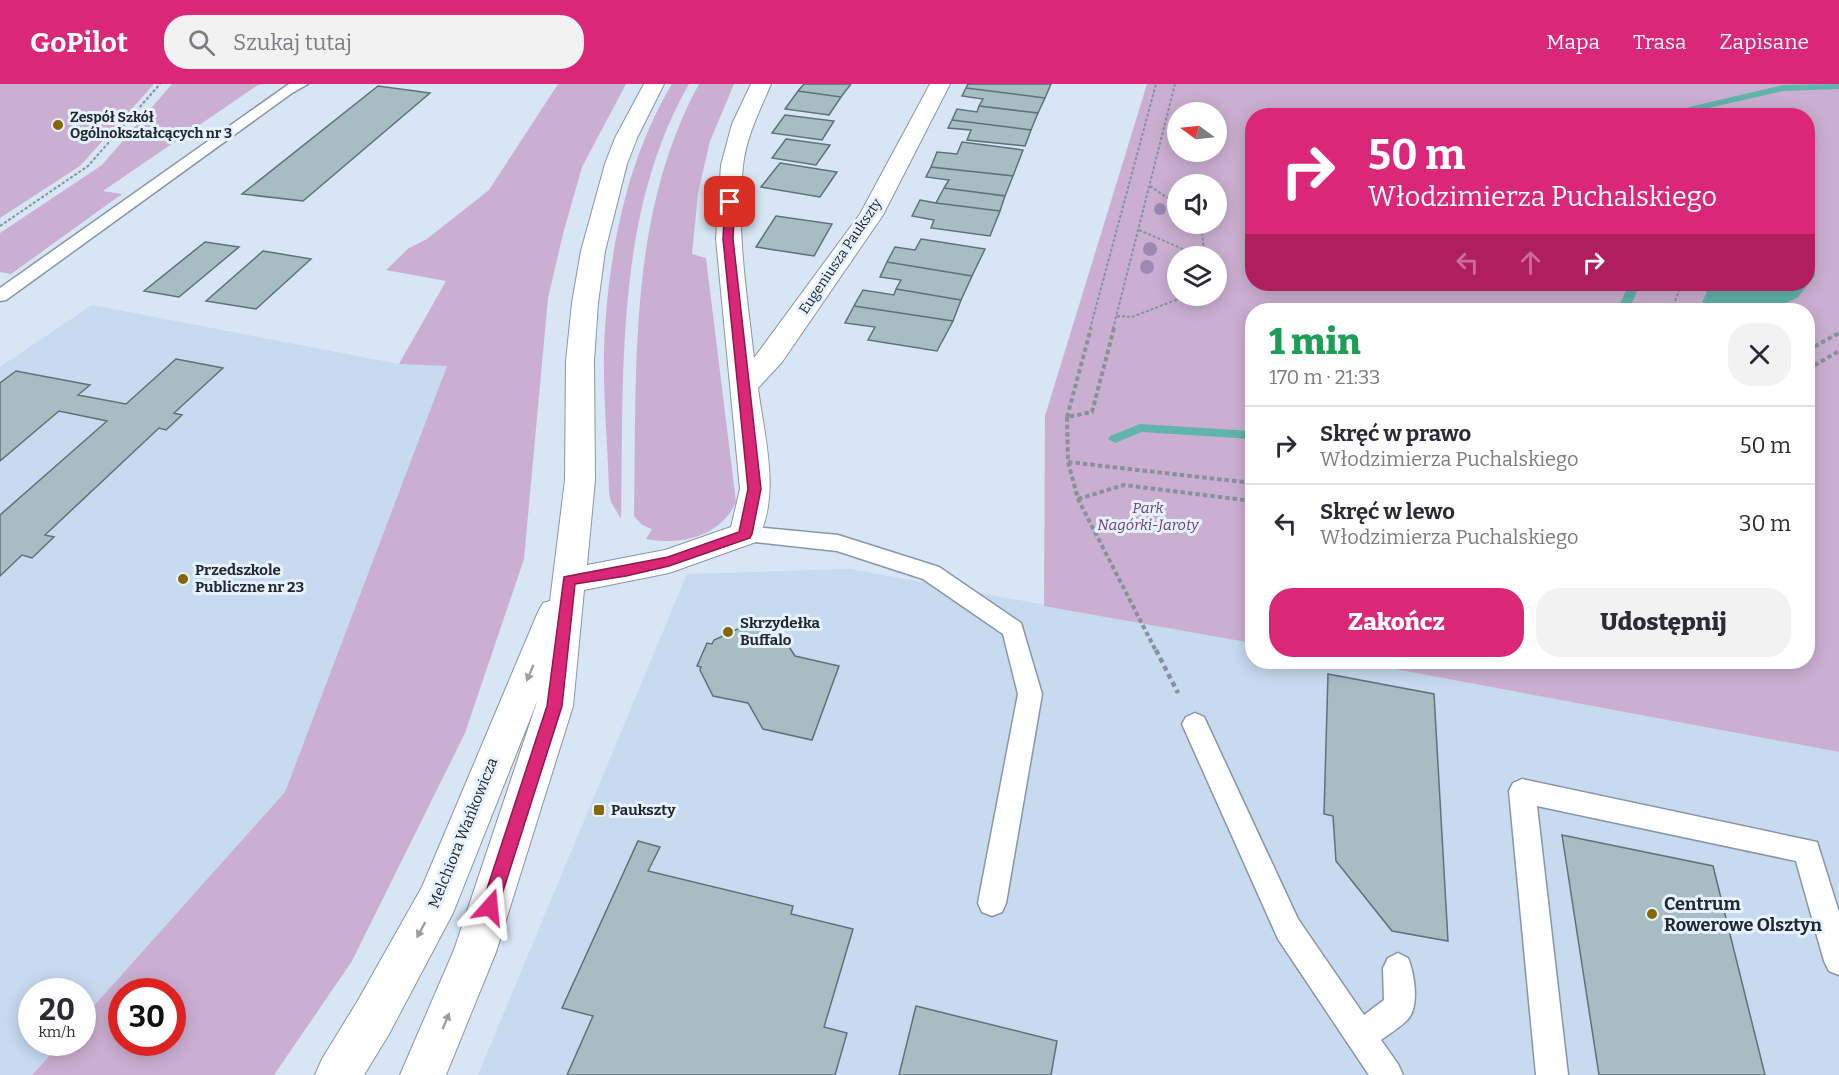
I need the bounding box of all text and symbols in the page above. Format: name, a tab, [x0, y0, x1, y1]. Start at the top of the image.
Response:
search box	[164, 15, 584, 69]
text: GoPilot	[30, 26, 128, 59]
icon: search	[185, 26, 218, 59]
text: Szukaj tutaj	[233, 29, 352, 56]
text: Mapa	[1546, 29, 1600, 55]
text: Trasa	[1633, 29, 1686, 55]
text: Zapisane	[1719, 29, 1809, 55]
north arrow	[1167, 102, 1227, 162]
map controls	[1167, 102, 1227, 306]
place label: Zespół Szkół Ogólnokształcących nr 3	[70, 109, 232, 142]
marker: Zespół Szkół Ogólnokształcących nr 3	[51, 118, 65, 132]
text: 50 m	[1368, 130, 1465, 180]
icon: right	[1269, 132, 1347, 210]
button: sound	[1167, 174, 1227, 234]
pin	[704, 176, 755, 227]
text: Włodzimierza Puchalskiego	[1368, 181, 1717, 213]
icon: arrive	[713, 185, 746, 218]
street label: Eugeniusza Paukszty	[795, 195, 886, 317]
button: layers	[1167, 246, 1227, 306]
icon: left	[1451, 246, 1484, 279]
icon: ahead	[1514, 246, 1547, 279]
icon: right	[1577, 246, 1610, 279]
text: 1 min	[1269, 320, 1361, 364]
button: close	[1728, 323, 1791, 386]
text: 170 m · 21:33	[1269, 365, 1380, 389]
text: Skręć w prawo	[1320, 420, 1471, 447]
icon: right	[1269, 429, 1302, 462]
text: 50 m	[1740, 432, 1791, 459]
text: Włodzimierza Puchalskiego	[1320, 447, 1578, 471]
text: Skręć w lewo	[1320, 498, 1455, 525]
park label: Park Nagórki-Jaroty	[1097, 499, 1200, 534]
icon: left	[1269, 507, 1302, 540]
text: 30 m	[1739, 510, 1791, 537]
text: Włodzimierza Puchalskiego	[1320, 525, 1578, 549]
place label: Przedszkole Publiczne nr 23	[195, 561, 304, 596]
marker: Przedszkole Publiczne nr 23	[176, 572, 190, 586]
button: Zakończ	[1269, 588, 1524, 657]
button: Udostępnij	[1536, 588, 1791, 657]
place label: Skrzydełka Buffalo	[740, 614, 821, 649]
marker: Skrzydełka Buffalo	[721, 625, 735, 639]
one-way arrow	[524, 664, 534, 682]
street label: Melchiora Wańkowicza	[425, 755, 501, 911]
place label: Paukszty	[611, 801, 676, 819]
marker: Paukszty	[592, 803, 606, 817]
position arrow	[458, 875, 522, 939]
place label: Centrum Rowerowe Olsztyn	[1664, 893, 1822, 936]
marker: Centrum Rowerowe Olsztyn	[1645, 907, 1659, 921]
one-way arrow	[416, 922, 426, 939]
speed limit sign: 30	[108, 978, 186, 1056]
text: 20	[39, 992, 75, 1028]
one-way arrow	[442, 1012, 451, 1030]
text: km/h	[38, 1023, 76, 1041]

